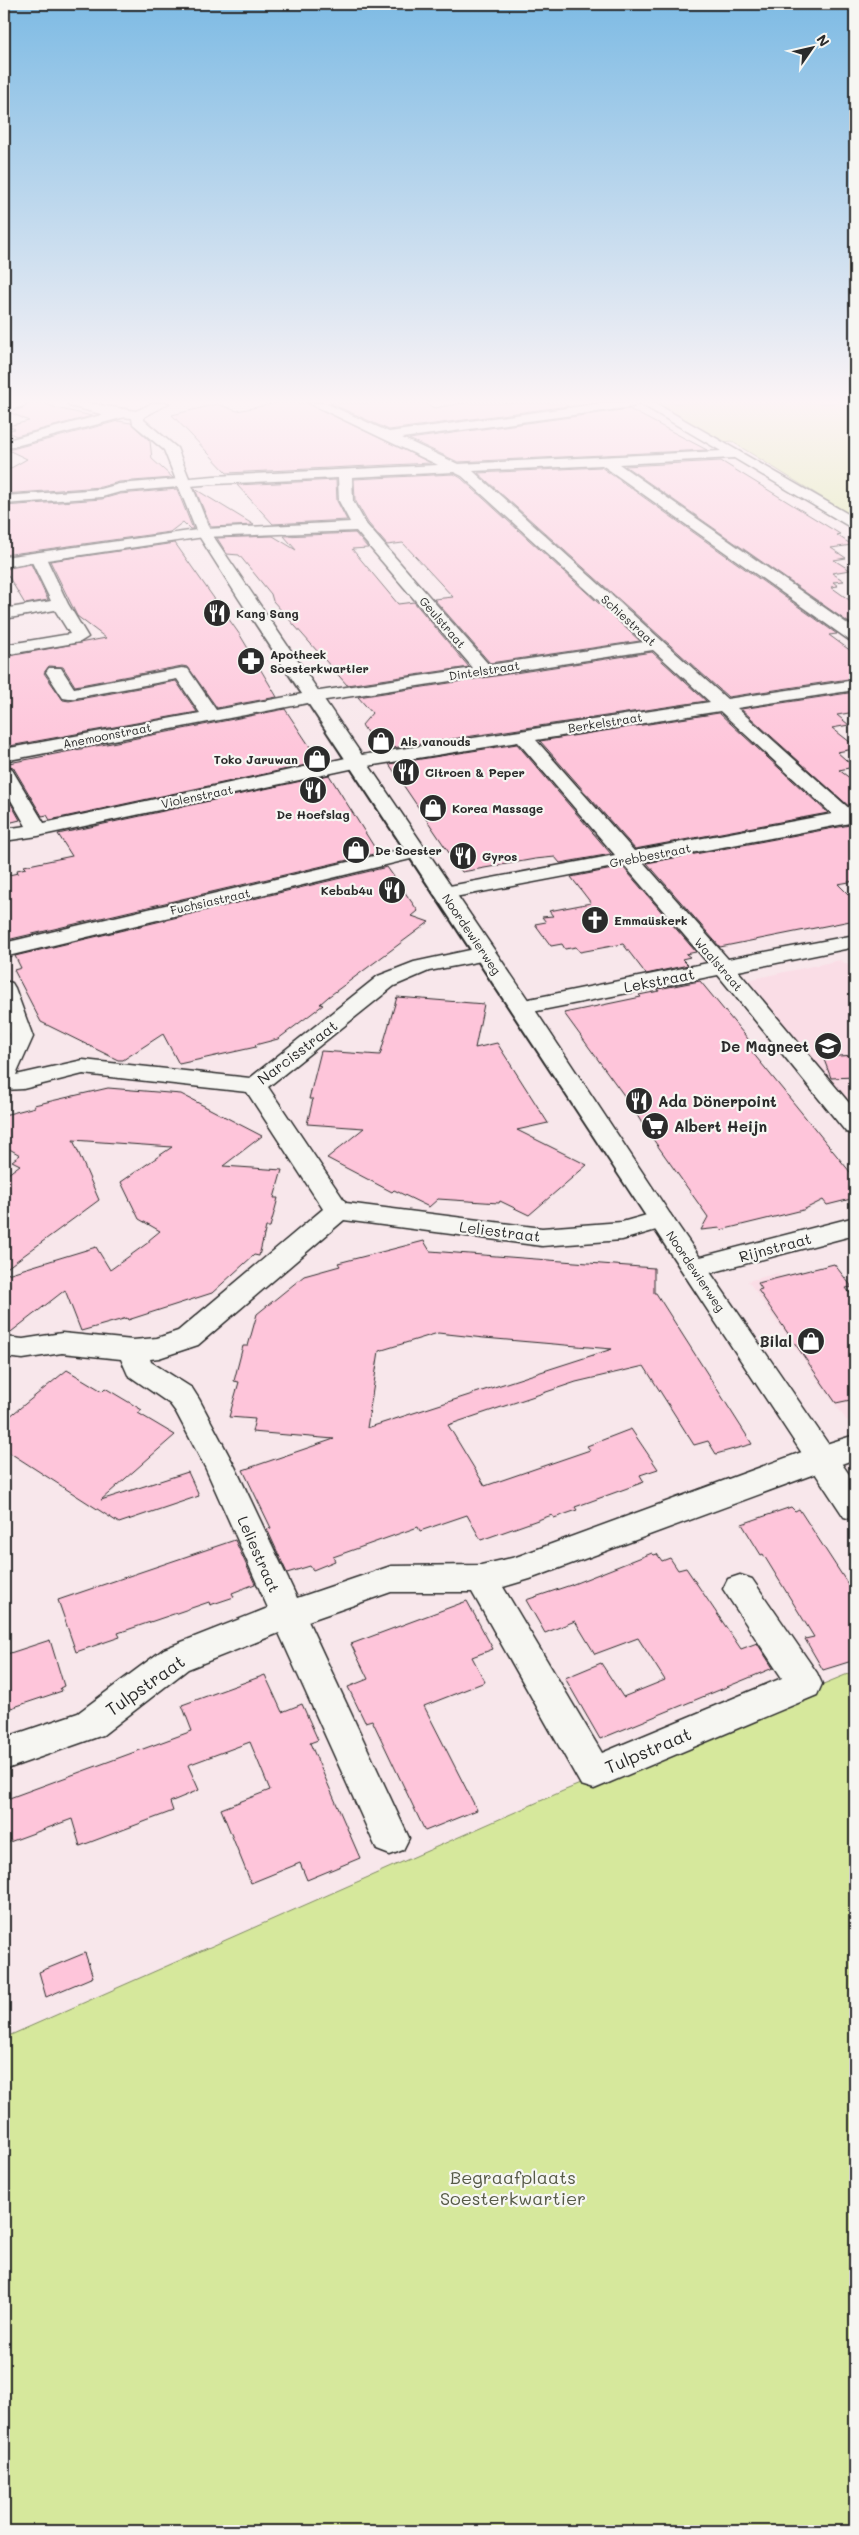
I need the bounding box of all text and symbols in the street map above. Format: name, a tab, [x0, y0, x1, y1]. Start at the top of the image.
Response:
north arrow	[786, 22, 836, 72]
text: N	[812, 31, 834, 50]
street label: Schiestraat	[598, 591, 660, 649]
street label: Geulstraat	[416, 593, 470, 651]
restaurant icon: Kang Sang	[202, 598, 232, 628]
place label: Kang Sang	[236, 605, 299, 621]
pharmacy icon: Apotheek Soesterkwartier	[236, 646, 266, 676]
place label: Apotheek Soesterkwartier	[270, 646, 369, 676]
street label: Dintelstraat	[447, 656, 521, 684]
street label: Berkelstraat	[567, 708, 643, 736]
street label: Anemoonstraat	[61, 719, 153, 751]
shop icon: Als vanouds	[366, 726, 396, 756]
place label: Als vanouds	[400, 733, 471, 749]
shop icon: Toko Jaruwan	[302, 744, 332, 774]
place label: Toko Jaruwan	[214, 751, 298, 767]
restaurant icon: Citroen & Peper	[391, 757, 421, 787]
place label: Citroen & Peper	[425, 764, 525, 780]
restaurant icon: De Hoefslag	[298, 775, 328, 805]
street label: Violenstraat	[160, 781, 234, 811]
shop icon: Korea Massage	[418, 793, 448, 823]
place label: Korea Massage	[452, 800, 543, 816]
place label: De Hoefslag	[276, 806, 350, 822]
shop icon: De Soester	[341, 835, 371, 865]
street label: Grebbestraat	[608, 839, 692, 871]
restaurant icon: Gyros	[448, 841, 478, 871]
place label: De Soester	[375, 842, 442, 858]
place label: Gyros	[482, 848, 517, 864]
restaurant icon: Kebab4u	[377, 875, 407, 905]
place label: Kebab4u	[321, 882, 373, 898]
street label: Fuchsiastraat	[169, 884, 251, 918]
street label: Noordewierweg	[439, 890, 505, 978]
church icon: Emmaüskerk	[580, 905, 610, 935]
place label: Emmaüskerk	[614, 912, 687, 928]
street label: Waalstraat	[691, 934, 747, 994]
street label: Lekstraat	[622, 963, 696, 997]
street label: Narcisstraat	[253, 1015, 341, 1089]
school or university icon: De Magneet	[813, 1031, 843, 1061]
place label: De Magneet	[720, 1036, 809, 1056]
restaurant icon: Ada Dönerpoint	[624, 1086, 654, 1116]
place label: Ada Dönerpoint	[658, 1091, 777, 1111]
supermarket icon: Albert Heijn	[640, 1111, 670, 1141]
place label: Albert Heijn	[674, 1116, 767, 1136]
street label: Leliestraat	[458, 1216, 542, 1246]
street label: Noordewierweg	[663, 1227, 729, 1315]
street label: Rijnstraat	[737, 1228, 813, 1266]
shop icon: Bilal	[796, 1326, 826, 1356]
place label: Bilal	[760, 1331, 792, 1351]
street label: Leliestraat	[233, 1513, 285, 1595]
street label: Tulpstraat	[101, 1649, 189, 1721]
street label: Tulpstraat	[601, 1721, 695, 1779]
park label: Begraafplaats Soesterkwartier	[440, 2165, 586, 2210]

